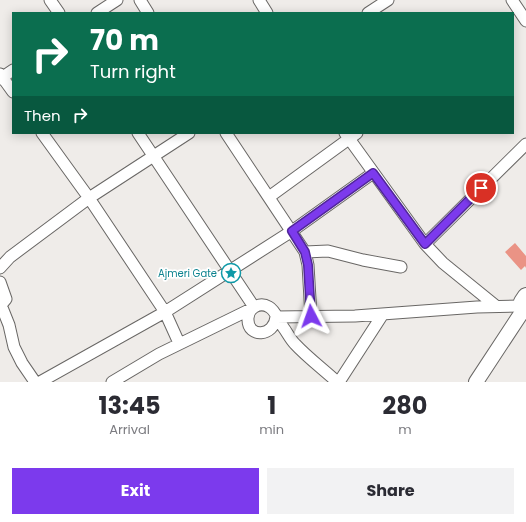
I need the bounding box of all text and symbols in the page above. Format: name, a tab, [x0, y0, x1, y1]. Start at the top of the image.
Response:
text: 70 m	[90, 21, 159, 60]
icon: right	[24, 28, 76, 80]
text: Turn right	[90, 59, 176, 84]
icon: right	[69, 104, 91, 126]
text: Then	[24, 105, 61, 126]
pin	[464, 171, 498, 205]
icon: arrive	[470, 177, 492, 199]
place icon: Ajmeri Gate	[220, 262, 242, 284]
place label: Ajmeri Gate	[158, 266, 217, 281]
position arrow	[290, 295, 332, 337]
text: 13:45	[98, 389, 161, 422]
text: 1	[267, 389, 276, 422]
text: 280	[383, 389, 428, 422]
text: Arrival	[109, 420, 150, 439]
text: min	[259, 420, 284, 439]
text: m	[398, 420, 412, 439]
button: Exit	[12, 468, 259, 514]
button: Share	[267, 468, 514, 514]

